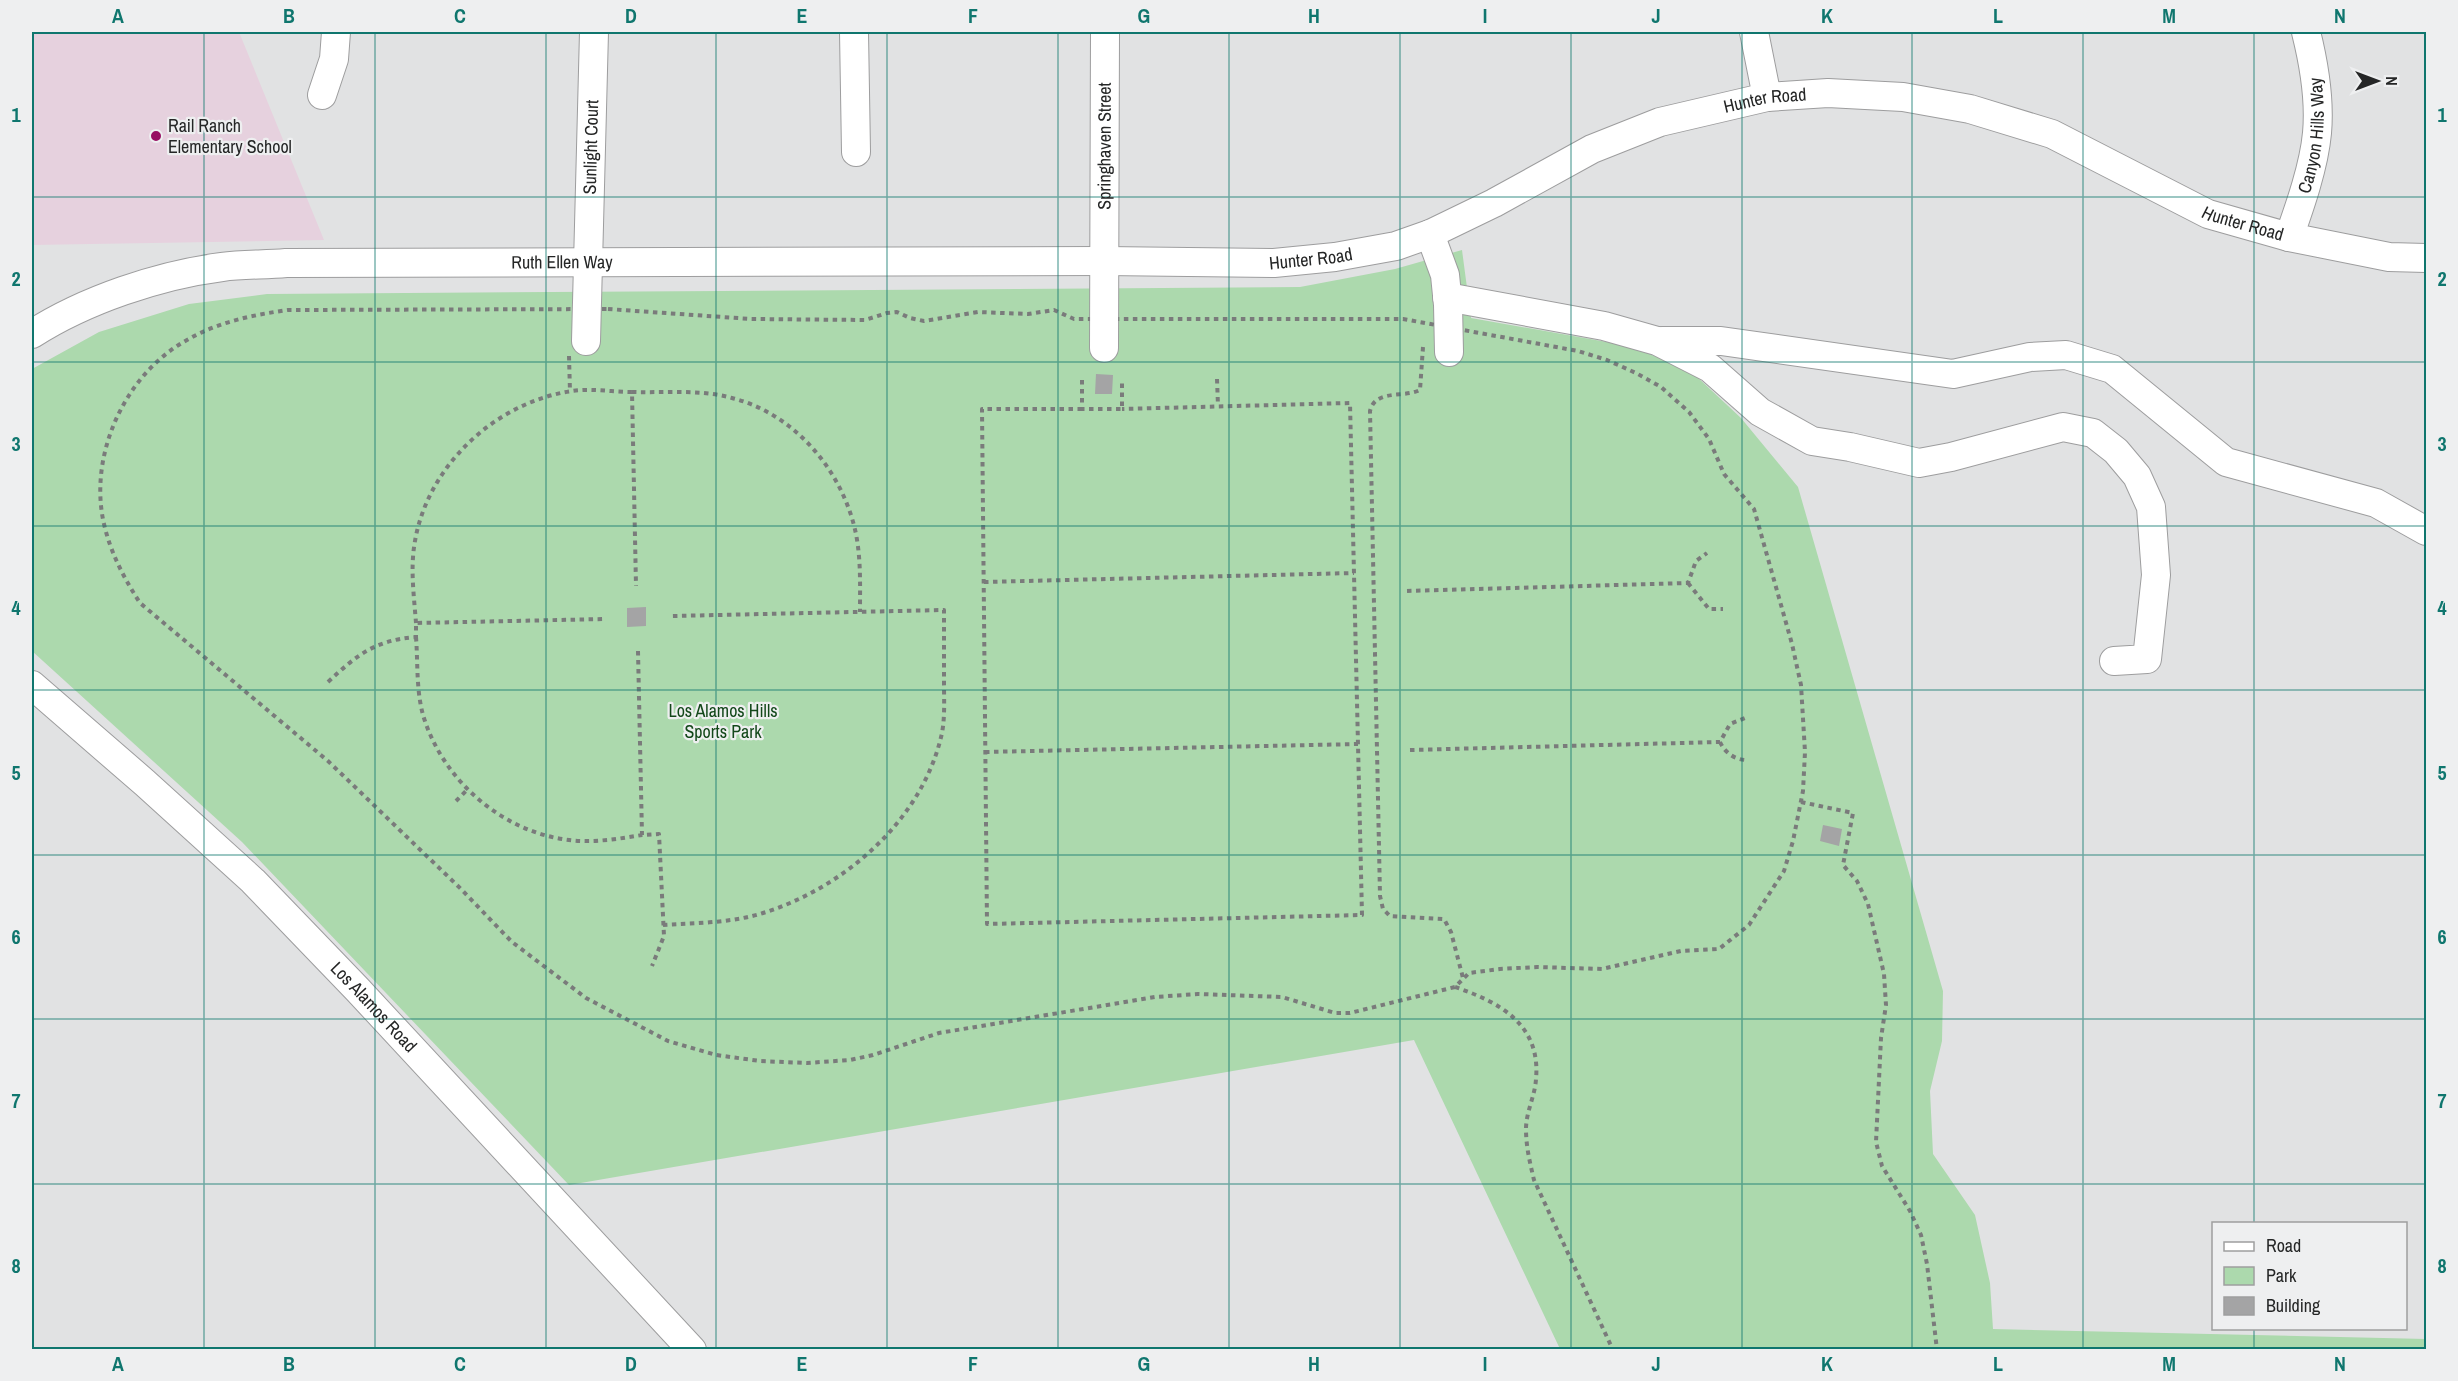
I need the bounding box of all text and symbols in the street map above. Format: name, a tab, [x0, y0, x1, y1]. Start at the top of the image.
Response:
text: A	[112, 2, 124, 29]
text: B	[283, 2, 295, 29]
text: C	[454, 2, 466, 29]
text: D	[625, 2, 637, 29]
text: E	[797, 2, 808, 29]
text: F	[968, 2, 978, 29]
text: G	[1138, 2, 1150, 29]
text: H	[1308, 2, 1320, 29]
text: I	[1483, 2, 1487, 29]
text: J	[1651, 2, 1661, 29]
text: K	[1821, 2, 1833, 29]
text: L	[1993, 2, 2003, 29]
text: M	[2162, 2, 2176, 29]
text: N	[2334, 2, 2346, 29]
north arrow	[2347, 51, 2407, 111]
street label: Canyon Hills Way	[2291, 76, 2330, 196]
text: N	[2381, 76, 2403, 86]
street label: Hunter Road	[1721, 81, 1807, 119]
street label: Springhaven Street	[1091, 82, 1117, 210]
street label: Sunlight Court	[577, 100, 604, 195]
text: 1	[11, 101, 21, 128]
text: 1	[2437, 101, 2447, 128]
place label: Rail Ranch Elementary School	[168, 113, 292, 159]
marker: Rail Ranch Elementary School	[149, 129, 163, 143]
street label: Hunter Road	[2197, 200, 2287, 247]
street label: Hunter Road	[1268, 241, 1354, 275]
street label: Ruth Ellen Way	[511, 249, 613, 274]
text: 2	[11, 265, 21, 292]
text: 2	[2437, 265, 2447, 292]
text: 3	[11, 430, 21, 457]
text: 3	[2437, 430, 2447, 457]
text: 4	[11, 594, 21, 621]
text: 4	[2437, 594, 2447, 621]
park label: Los Alamos Hills Sports Park	[668, 698, 778, 744]
text: 5	[11, 759, 21, 786]
text: 5	[2437, 759, 2447, 786]
text: 6	[11, 923, 21, 950]
text: 6	[2437, 923, 2447, 950]
street label: Los Alamos Road	[325, 956, 423, 1058]
text: 7	[11, 1087, 21, 1114]
text: 7	[2437, 1087, 2447, 1114]
legend	[2212, 1222, 2407, 1330]
text: Road	[2266, 1233, 2301, 1258]
text: 8	[11, 1252, 21, 1279]
text: 8	[2437, 1252, 2447, 1279]
text: Park	[2266, 1263, 2297, 1288]
text: Building	[2266, 1293, 2321, 1318]
text: A	[112, 1350, 124, 1377]
text: B	[283, 1350, 295, 1377]
text: C	[454, 1350, 466, 1377]
text: D	[625, 1350, 637, 1377]
text: E	[797, 1350, 808, 1377]
text: F	[968, 1350, 978, 1377]
text: G	[1138, 1350, 1150, 1377]
text: H	[1308, 1350, 1320, 1377]
text: I	[1483, 1350, 1487, 1377]
text: J	[1651, 1350, 1661, 1377]
text: K	[1821, 1350, 1833, 1377]
text: L	[1993, 1350, 2003, 1377]
text: M	[2162, 1350, 2176, 1377]
text: N	[2334, 1350, 2346, 1377]

